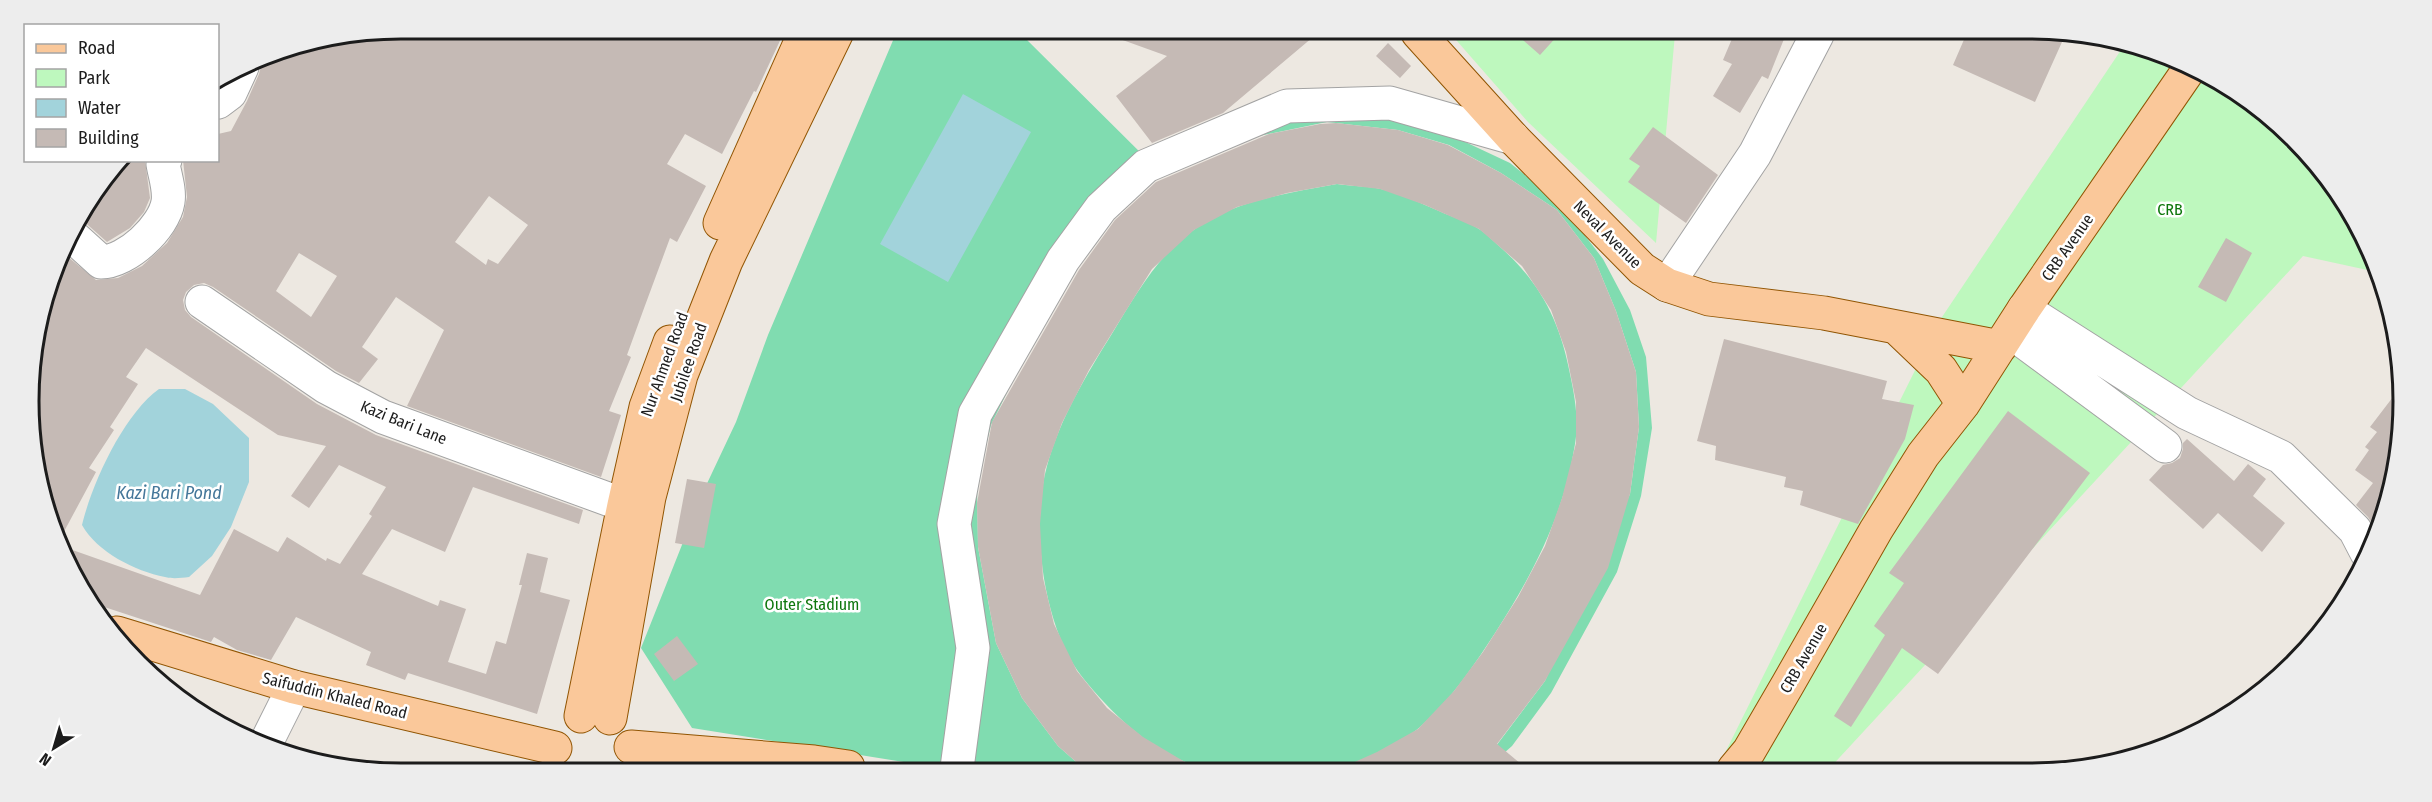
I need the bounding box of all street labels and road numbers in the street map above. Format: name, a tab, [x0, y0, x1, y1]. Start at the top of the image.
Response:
street label: Neval Avenue	[1570, 196, 1646, 272]
street label: CRB Avenue	[2037, 210, 2097, 284]
street label: Nur Ahmed Road	[637, 309, 692, 419]
street label: Jubilee Road	[666, 320, 711, 404]
street label: Kazi Bari Lane	[358, 397, 450, 448]
street label: CRB Avenue	[1776, 620, 1831, 697]
street label: Saifuddin Khaled Road	[260, 668, 409, 723]

